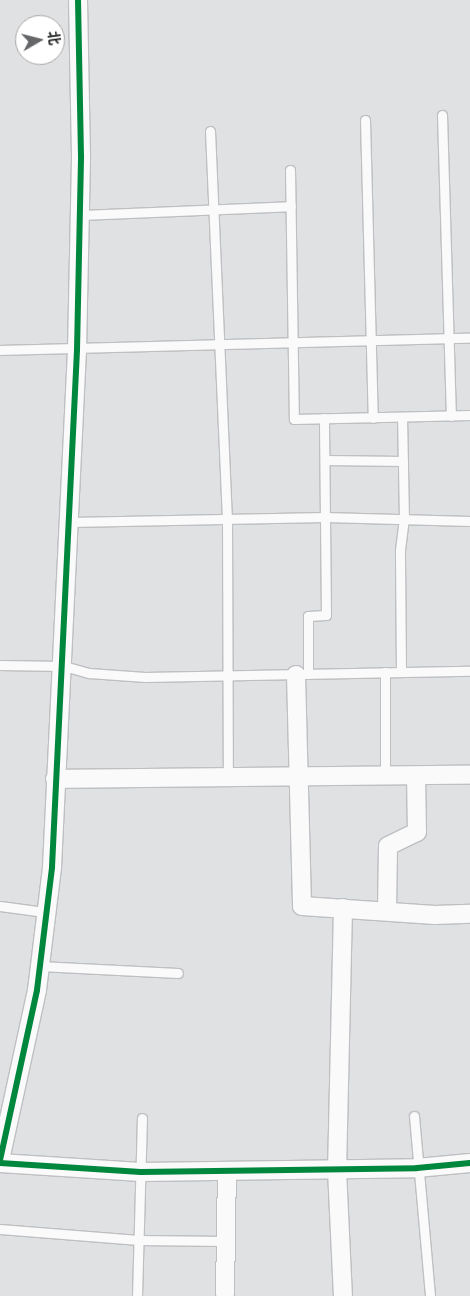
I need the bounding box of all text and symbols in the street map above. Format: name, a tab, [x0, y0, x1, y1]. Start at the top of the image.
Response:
north arrow	[15, 15, 65, 65]
text: 北	[45, 30, 63, 46]

